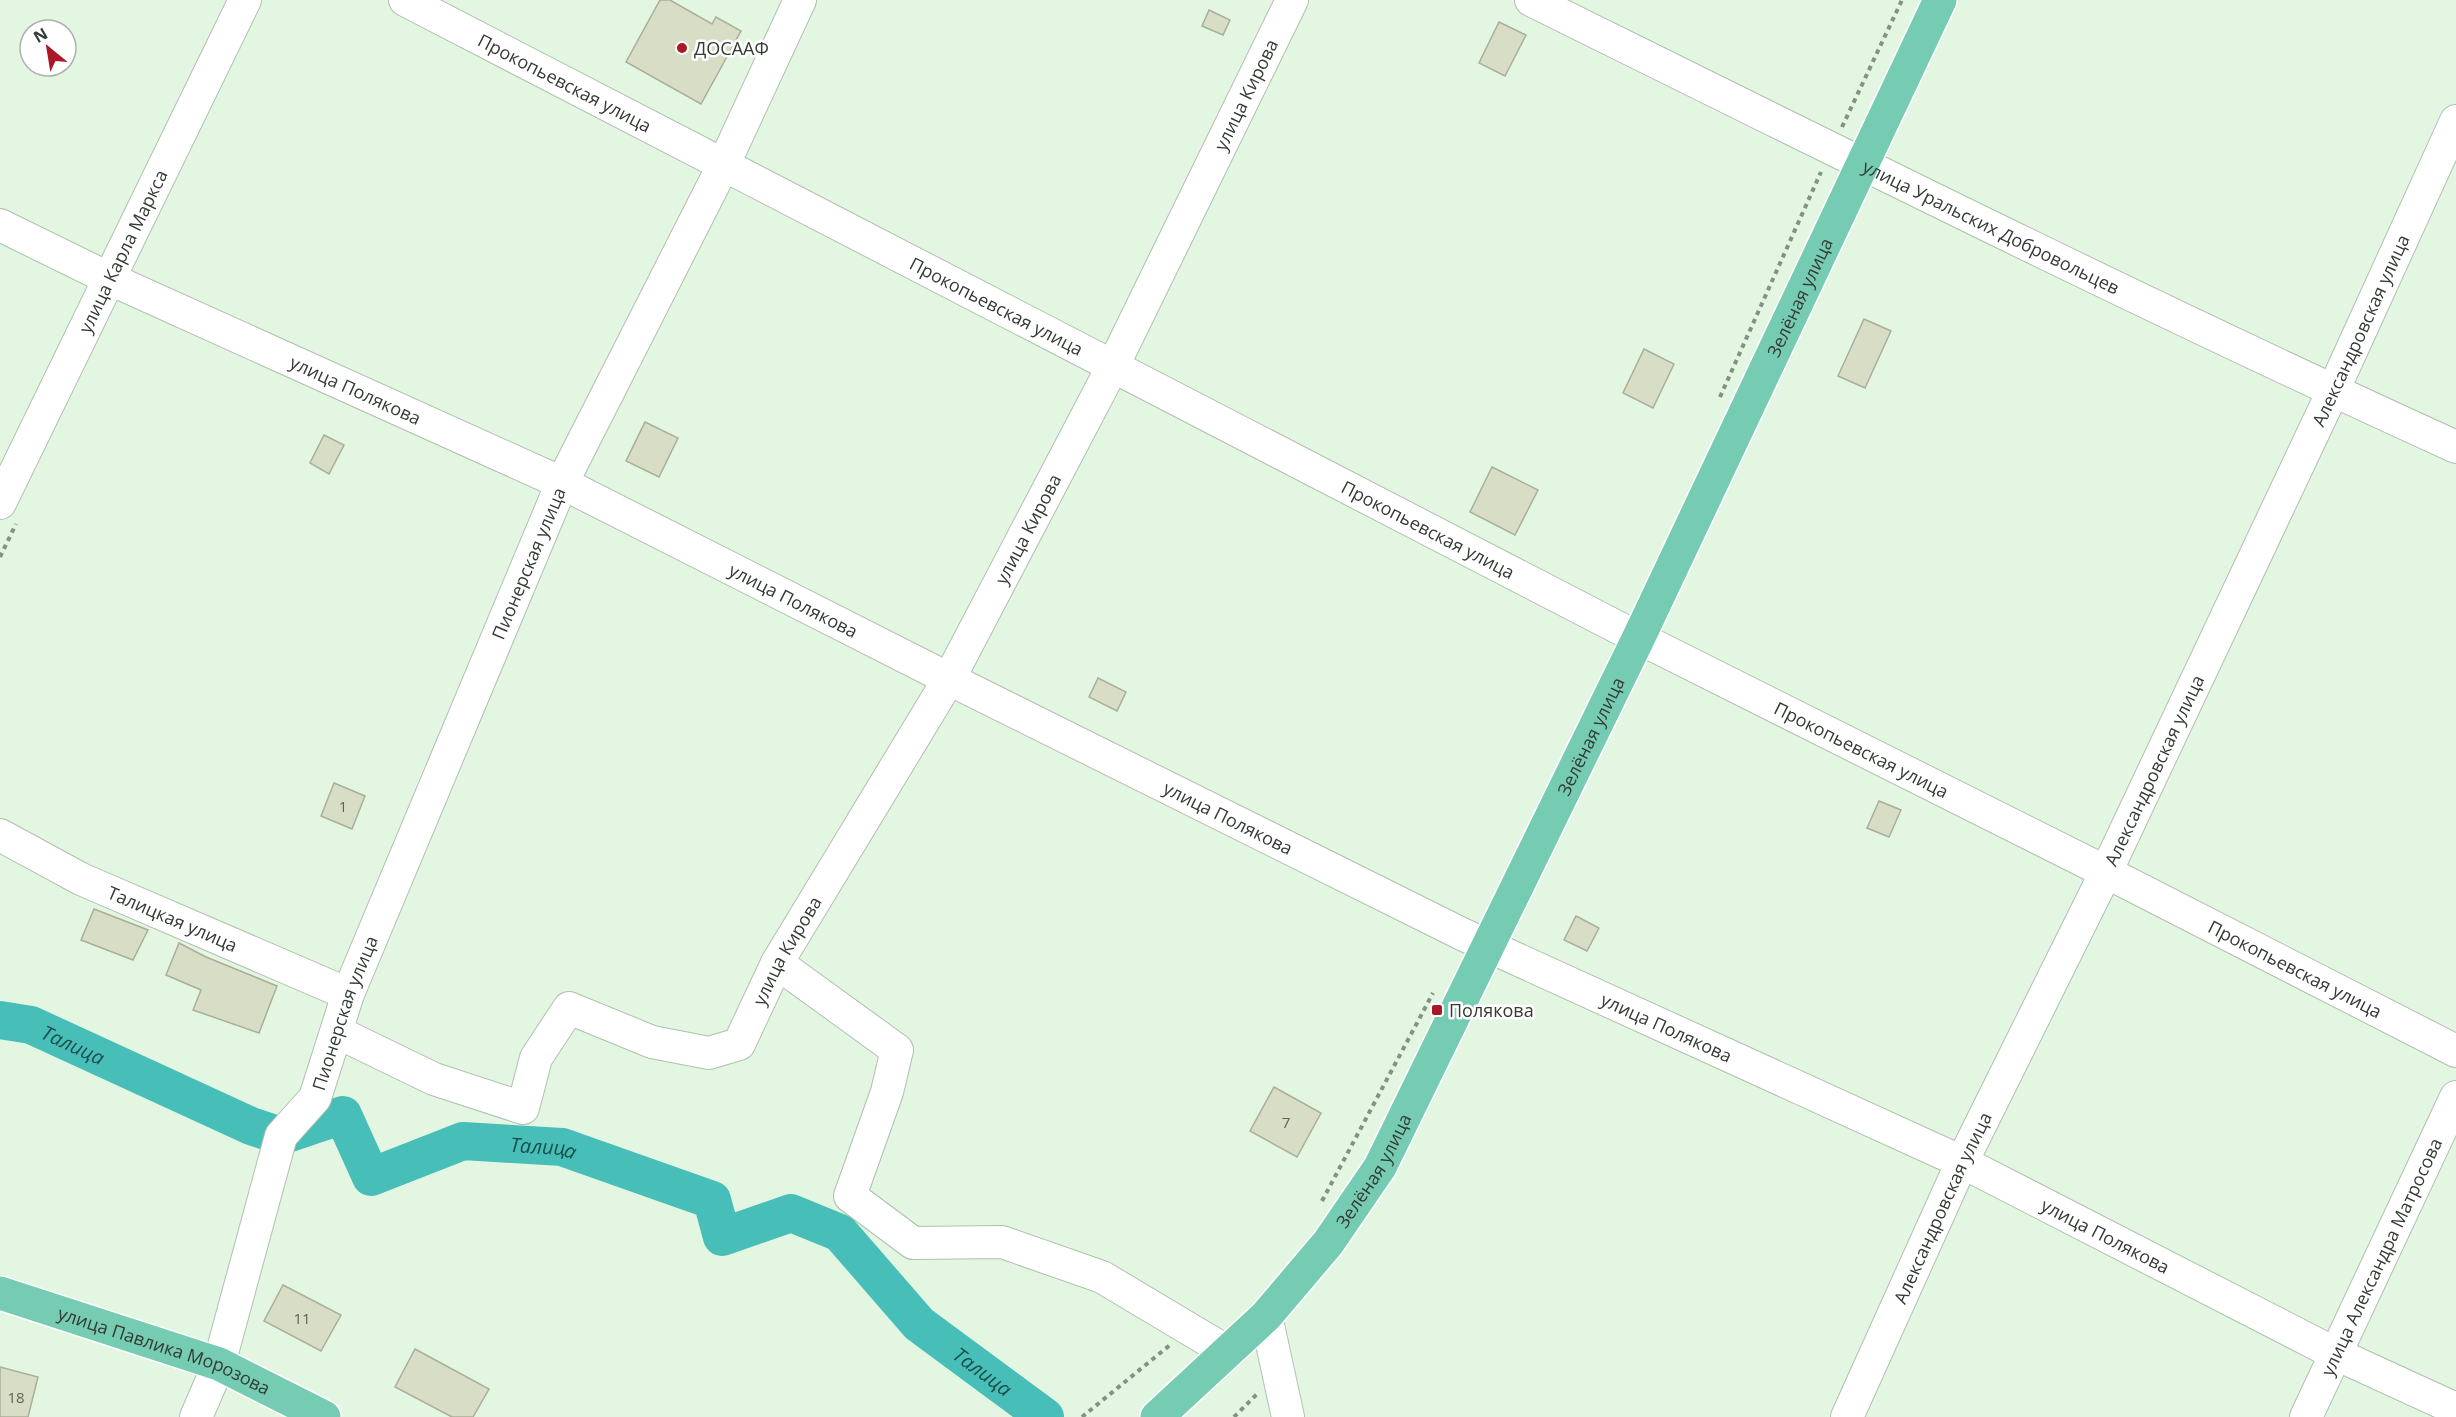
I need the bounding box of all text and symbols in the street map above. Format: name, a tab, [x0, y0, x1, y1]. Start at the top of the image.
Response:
north arrow	[18, 18, 78, 78]
text: N	[29, 22, 52, 48]
street label: Прокопьевская улица	[474, 28, 656, 137]
street label: улица Кирова	[1208, 35, 1283, 154]
place label: ДОСААФ	[694, 36, 769, 60]
marker: ДОСААФ	[675, 41, 689, 55]
street label: улица Уральских Добровольцев	[1859, 154, 2124, 299]
street label: улица Карла Маркса	[73, 166, 173, 337]
street label: Александровская улица	[2306, 231, 2415, 430]
street label: Зелёная улица	[1761, 234, 1838, 361]
street label: Прокопьевская улица	[906, 251, 1087, 361]
street label: улица Полякова	[286, 350, 425, 430]
street label: улица Кирова	[989, 470, 1066, 588]
street label: Прокопьевская улица	[1337, 475, 1519, 584]
street label: Пионерская улица	[486, 484, 571, 643]
street label: улица Полякова	[725, 558, 862, 643]
street label: Александровская улица	[2099, 671, 2209, 870]
street label: Зелёная улица	[1551, 673, 1630, 799]
street label: Прокопьевская улица	[1770, 696, 1953, 803]
street label: улица Полякова	[1159, 776, 1297, 860]
house number: 1	[339, 796, 347, 816]
street label: Талицкая улица	[104, 880, 241, 957]
street label: улица Кирова	[747, 892, 827, 1009]
street label: Прокопьевская улица	[2204, 914, 2386, 1023]
street label: Пионерская улица	[306, 932, 383, 1093]
street label: улица Полякова	[1597, 987, 1736, 1068]
place label: Полякова	[1449, 998, 1534, 1022]
marker: Полякова	[1430, 1003, 1444, 1017]
water label: Талица	[37, 1018, 109, 1071]
street label: Александровская улица	[1888, 1108, 1997, 1307]
street label: Зелёная улица	[1330, 1110, 1416, 1232]
house number: 7	[1282, 1112, 1290, 1132]
water label: Талица	[509, 1130, 580, 1165]
street label: улица Александра Матросова	[2315, 1134, 2447, 1380]
street label: улица Полякова	[2037, 1193, 2174, 1279]
street label: улица Павлика Морозова	[55, 1301, 275, 1400]
house number: 11	[293, 1308, 311, 1328]
water label: Талица	[948, 1341, 1018, 1402]
house number: 18	[7, 1387, 25, 1407]

